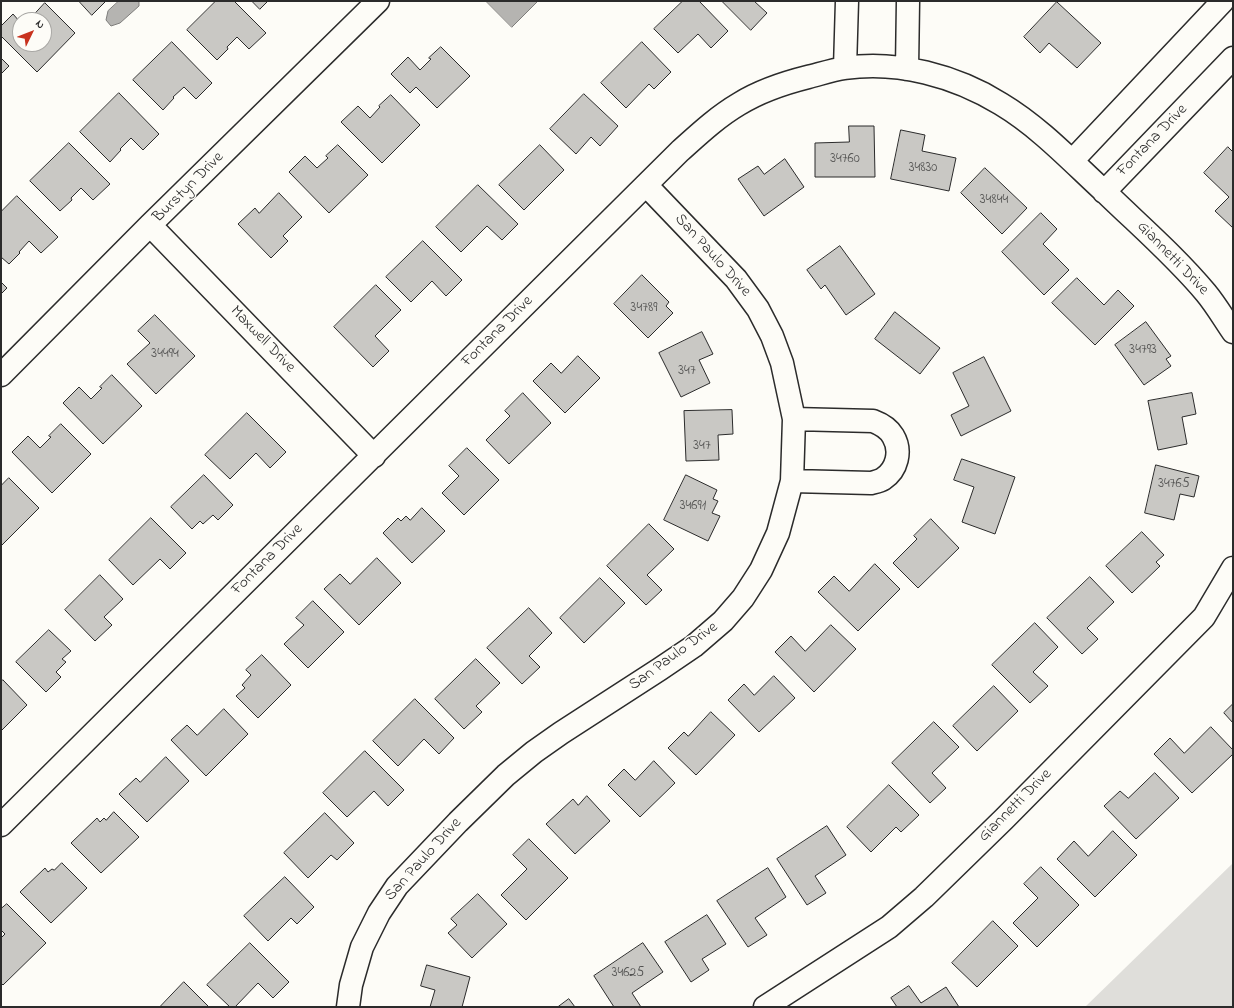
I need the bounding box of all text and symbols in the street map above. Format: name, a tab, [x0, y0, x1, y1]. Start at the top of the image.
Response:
north arrow	[12, 12, 52, 52]
text: N	[32, 16, 48, 33]
street label: Fontana Drive	[1114, 101, 1192, 181]
street label: Burstyn Drive	[149, 148, 229, 228]
house number: 34760	[830, 152, 860, 168]
house number: 34830	[909, 161, 937, 177]
house number: 34844	[980, 193, 1008, 209]
street label: San Paulo Drive	[670, 210, 754, 302]
street label: Giannetti Drive	[1132, 218, 1212, 300]
street label: Fontana Drive	[458, 292, 538, 372]
house number: 34789	[631, 301, 657, 317]
street label: Maxwell Drive	[225, 302, 299, 378]
house number: 34793	[1129, 343, 1157, 359]
house number: 34494	[151, 347, 179, 363]
house number: 347	[678, 364, 696, 380]
house number: 347	[693, 439, 711, 455]
house number: 34765	[1158, 477, 1190, 493]
house number: 34691	[680, 499, 706, 515]
street label: Fontana Drive	[228, 520, 308, 600]
street label: San Paulo Drive	[626, 618, 722, 696]
street label: Giannetti Drive	[975, 765, 1057, 847]
street label: San Paulo Drive	[382, 814, 466, 906]
house number: 34625	[612, 966, 644, 982]

